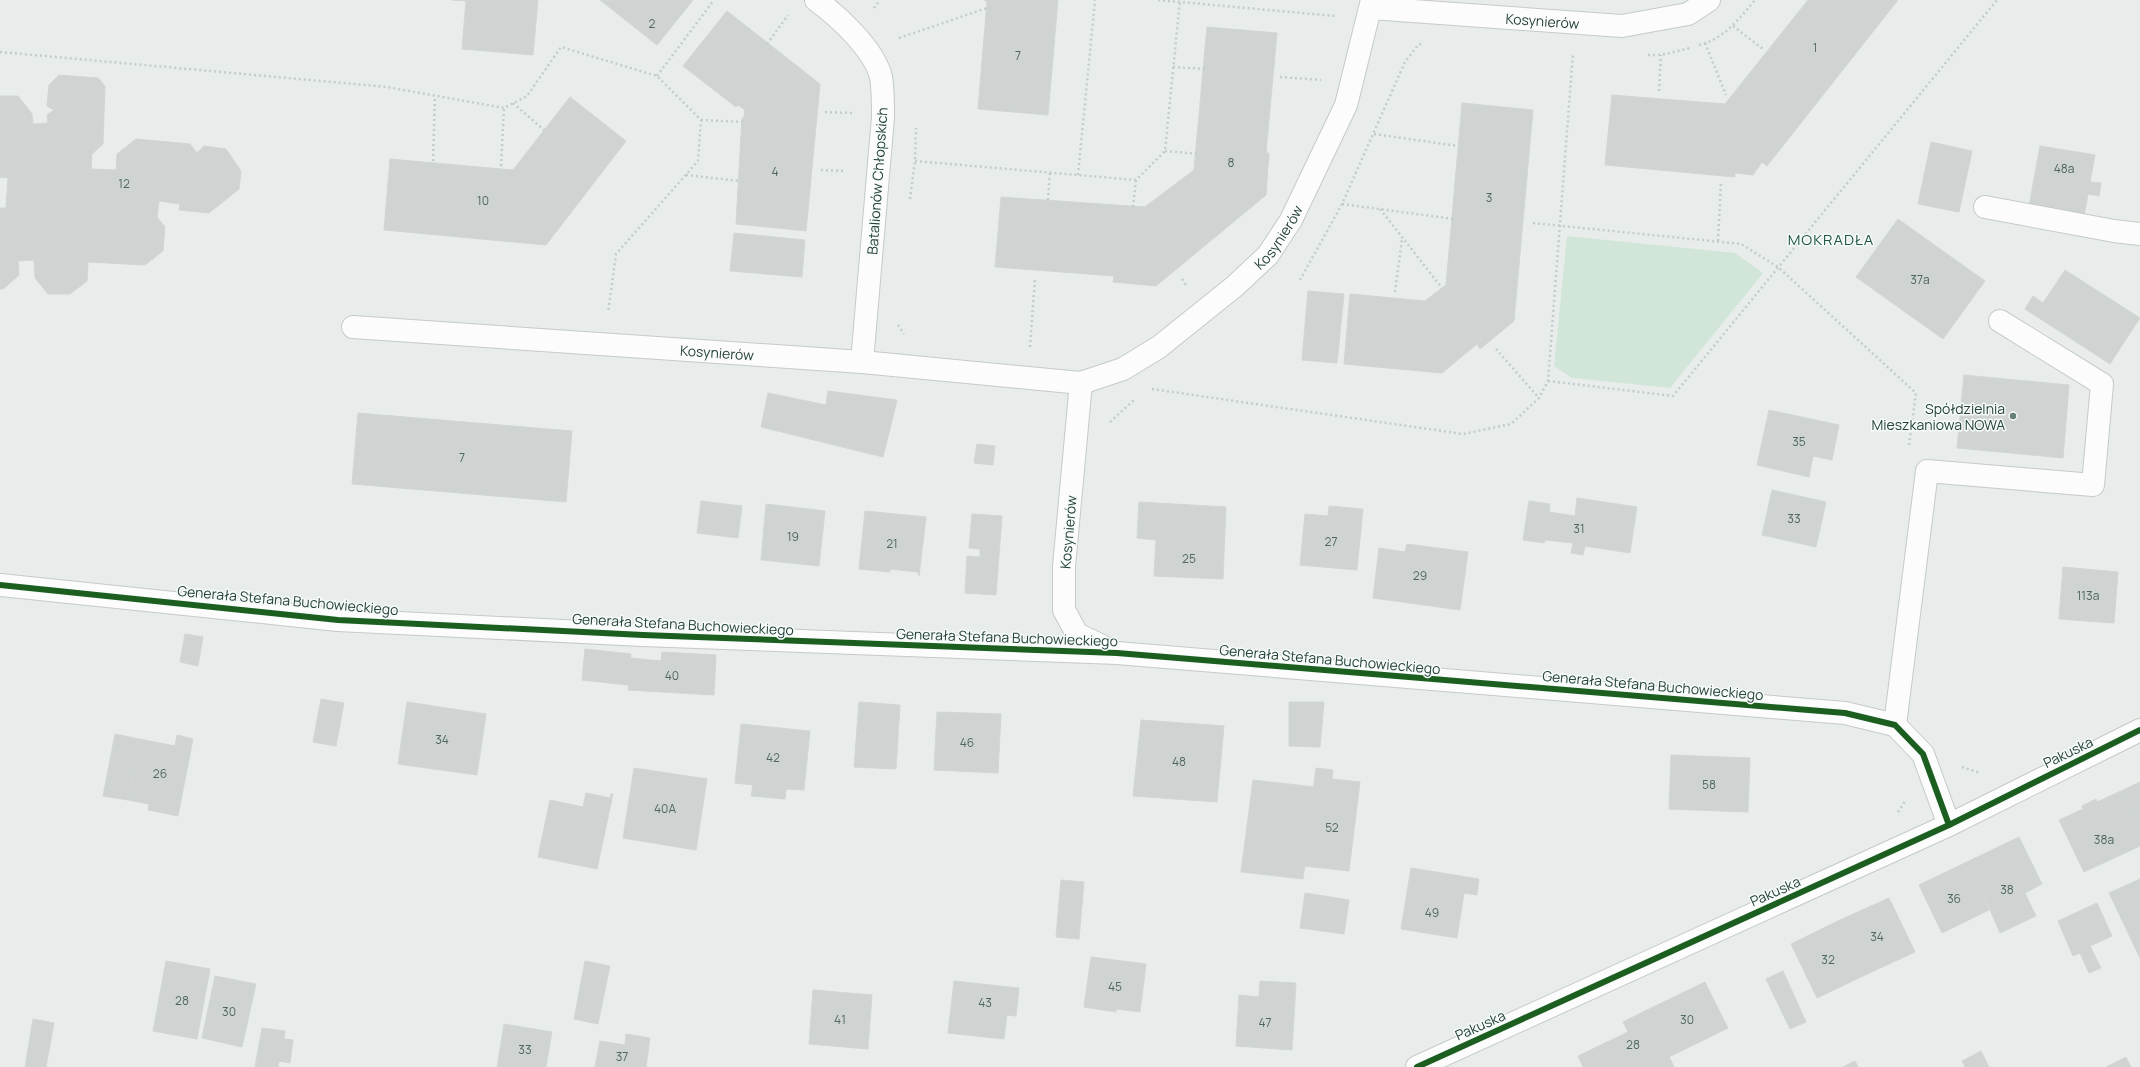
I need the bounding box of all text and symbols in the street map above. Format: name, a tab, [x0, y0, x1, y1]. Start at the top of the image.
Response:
street label: Kosynierów	[1505, 8, 1580, 32]
house number: 2	[649, 15, 656, 32]
house number: 1	[1813, 39, 1817, 56]
house number: 7	[1015, 47, 1021, 64]
street label: Batalionów Chłopskich	[862, 107, 892, 255]
house number: 8	[1228, 154, 1235, 171]
house number: 48a	[2054, 160, 2074, 177]
house number: 4	[771, 163, 779, 180]
house number: 12	[118, 175, 130, 192]
house number: 3	[1486, 189, 1492, 206]
house number: 10	[477, 192, 489, 209]
street label: Kosynierów	[1250, 202, 1306, 273]
district label: MOKRADŁA	[1788, 229, 1874, 250]
house number: 37a	[1910, 271, 1930, 288]
street label: Kosynierów	[680, 340, 755, 364]
place label: Spółdzielnia Mieszkaniowa NOWA	[1872, 399, 2005, 434]
marker: Spółdzielnia Mieszkaniowa NOWA	[2008, 411, 2018, 421]
house number: 35	[1792, 433, 1806, 450]
house number: 7	[459, 449, 465, 466]
street label: Kosynierów	[1055, 494, 1081, 570]
house number: 33	[1787, 510, 1801, 527]
house number: 31	[1573, 520, 1585, 537]
house number: 19	[787, 528, 799, 545]
house number: 27	[1325, 533, 1337, 550]
house number: 21	[886, 535, 898, 552]
house number: 25	[1182, 550, 1196, 567]
house number: 29	[1413, 567, 1427, 584]
street label: Generała Stefana Buchowieckiego	[177, 581, 399, 619]
house number: 113a	[2077, 587, 2099, 604]
street label: Generała Stefana Buchowieckiego	[572, 609, 794, 639]
street label: Generała Stefana Buchowieckiego	[896, 624, 1118, 650]
street label: Generała Stefana Buchowieckiego	[1219, 640, 1441, 678]
street label: Generała Stefana Buchowieckiego	[1542, 666, 1764, 704]
house number: 40	[665, 667, 679, 684]
house number: 34	[435, 731, 449, 748]
street label: Pakuska	[2040, 732, 2096, 772]
house number: 46	[960, 734, 974, 751]
house number: 42	[766, 749, 780, 766]
house number: 48	[1172, 753, 1186, 770]
house number: 26	[153, 765, 167, 782]
house number: 58	[1702, 776, 1716, 793]
house number: 40A	[654, 800, 676, 817]
house number: 52	[1325, 819, 1339, 836]
house number: 38a	[2094, 831, 2114, 848]
street label: Pakuska	[1747, 871, 1803, 911]
house number: 38	[2000, 881, 2014, 898]
house number: 36	[1947, 890, 1961, 907]
house number: 49	[1425, 904, 1439, 921]
house number: 34	[1870, 928, 1884, 945]
house number: 32	[1821, 951, 1835, 968]
house number: 45	[1108, 978, 1122, 995]
house number: 28	[175, 992, 189, 1009]
house number: 43	[978, 994, 992, 1011]
house number: 30	[222, 1003, 236, 1020]
street label: Pakuska	[1452, 1005, 1508, 1045]
house number: 41	[834, 1011, 846, 1028]
house number: 30	[1680, 1011, 1694, 1028]
house number: 47	[1258, 1014, 1272, 1031]
house number: 28	[1626, 1036, 1640, 1053]
house number: 33	[518, 1041, 532, 1058]
house number: 37	[616, 1048, 628, 1065]

